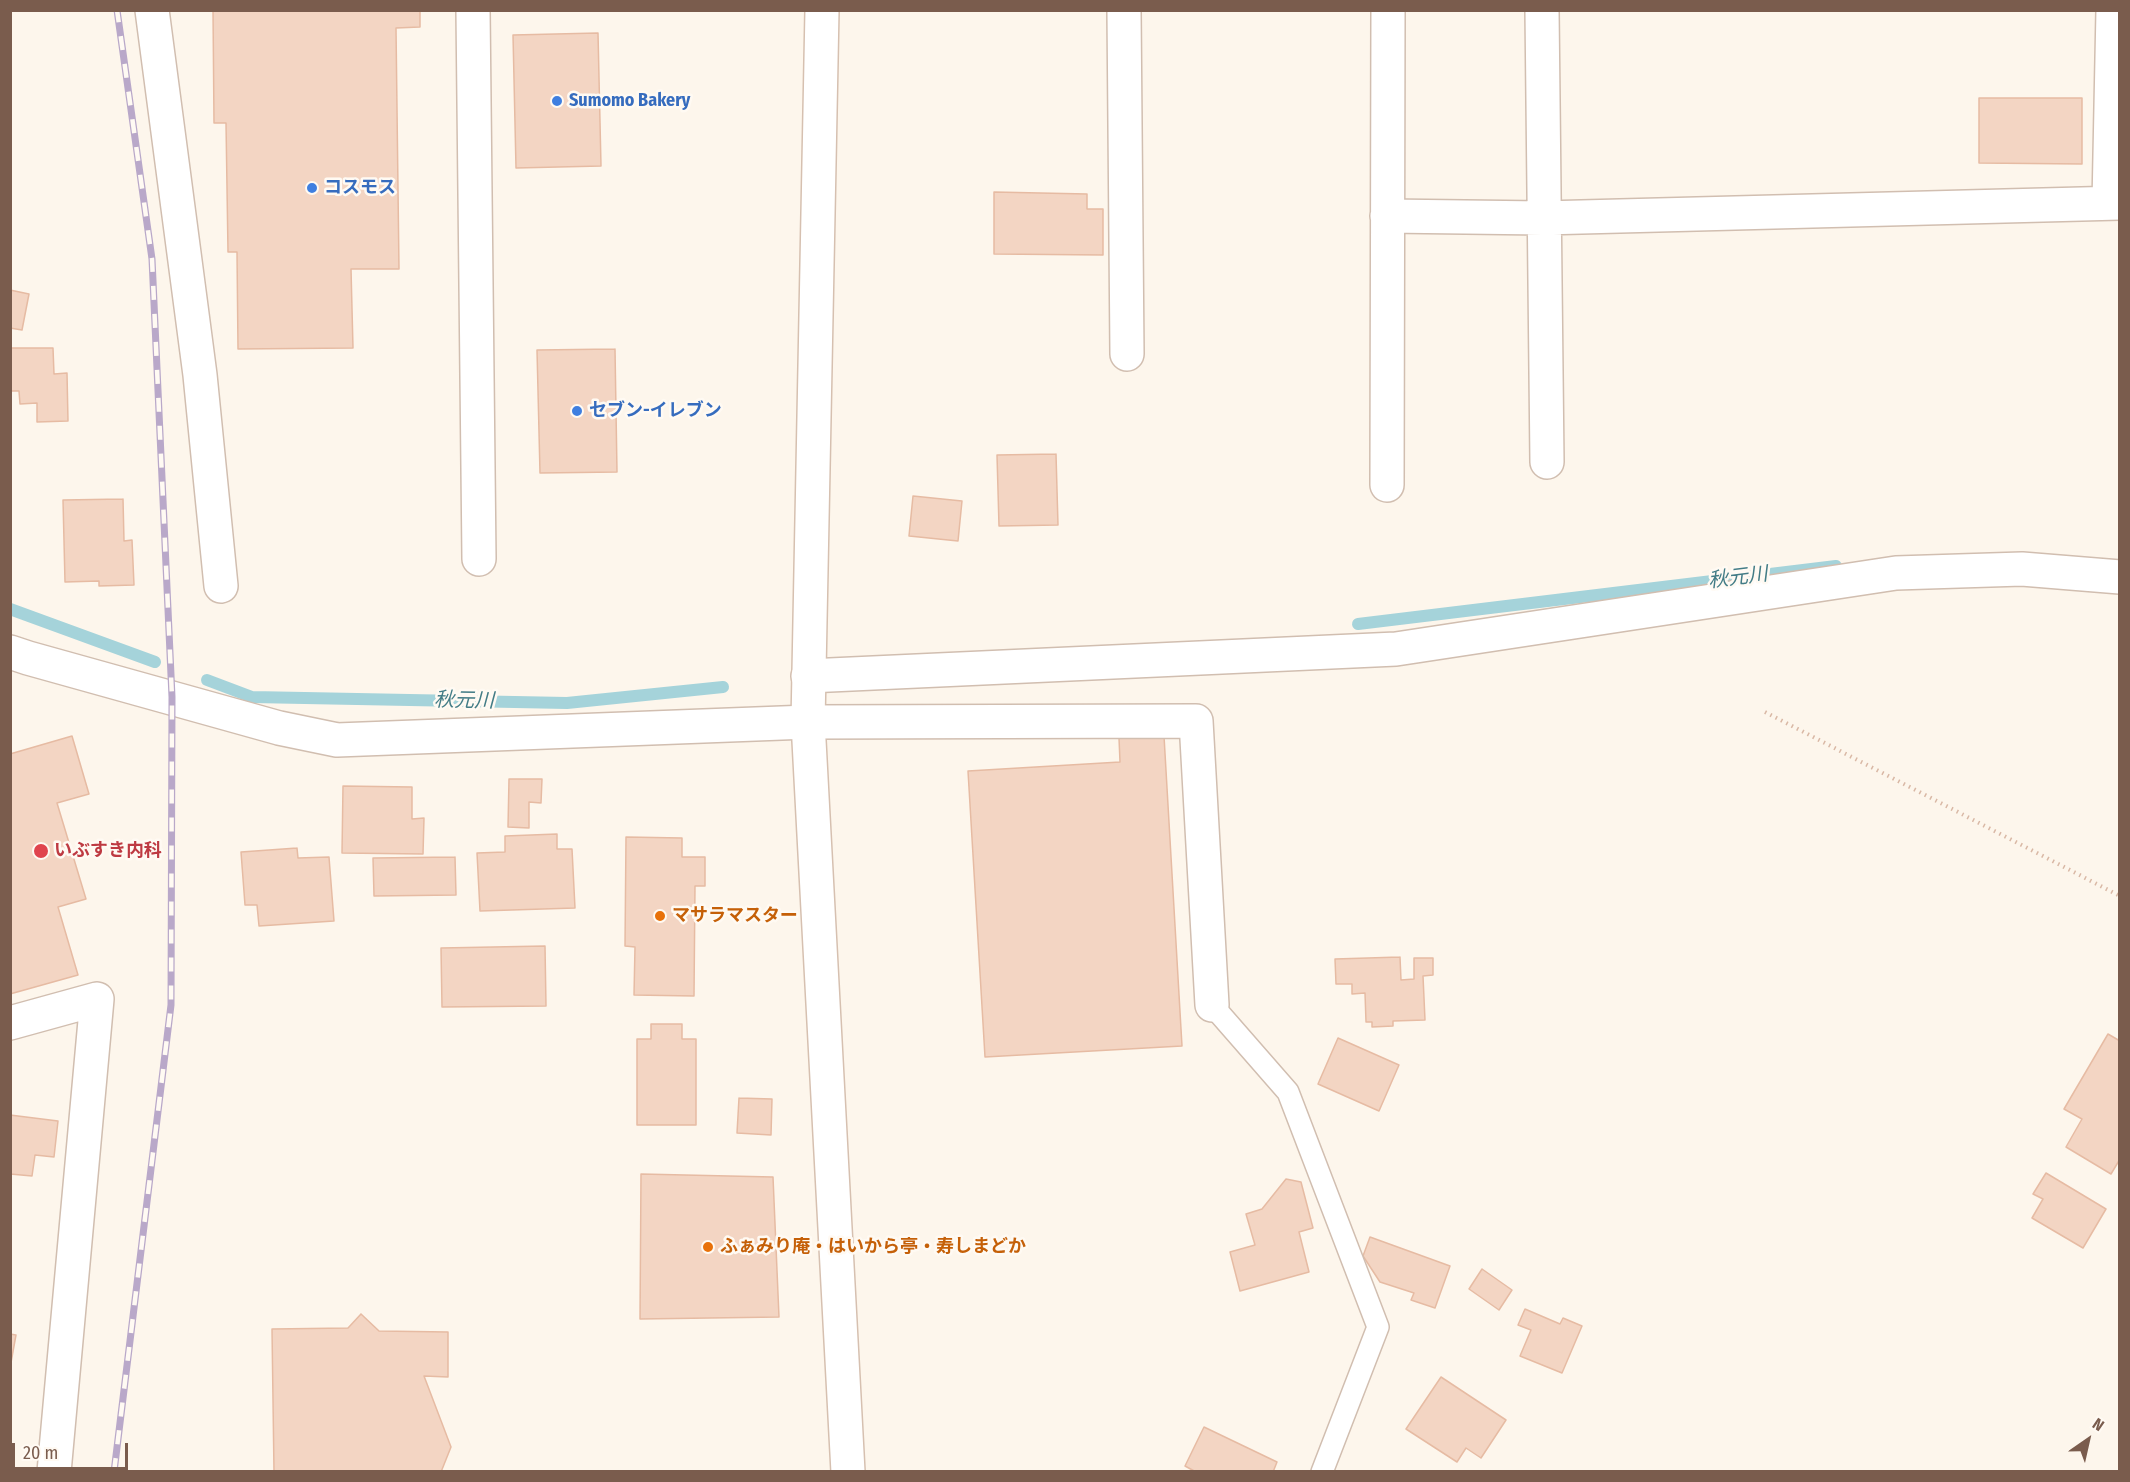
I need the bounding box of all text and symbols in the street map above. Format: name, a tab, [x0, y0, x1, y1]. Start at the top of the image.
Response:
place label: Sumomo Bakery	[569, 90, 690, 112]
marker: Sumomo Bakery	[550, 94, 564, 108]
place label: コスモス	[324, 177, 396, 199]
marker: コスモス	[305, 181, 319, 195]
place label: セブン-イレブン	[589, 400, 722, 422]
marker: セブン-イレブン	[570, 404, 584, 418]
water label: 秋元川	[1707, 562, 1769, 594]
water label: 秋元川	[434, 688, 494, 714]
place label: いぶすき内科	[54, 840, 162, 862]
marker: いぶすき内科	[32, 842, 50, 860]
place label: マサラマスター	[672, 905, 798, 927]
marker: マサラマスター	[653, 909, 667, 923]
place label: ふぁみり庵・はいから亭・寿しまどか	[720, 1236, 1026, 1258]
marker: ふぁみり庵・はいから亭・寿しまどか	[701, 1240, 715, 1254]
north arrow	[2058, 1410, 2118, 1470]
text: N	[2089, 1414, 2108, 1435]
scale bar	[15, 1431, 130, 1469]
text: 20 m	[23, 1442, 58, 1464]

